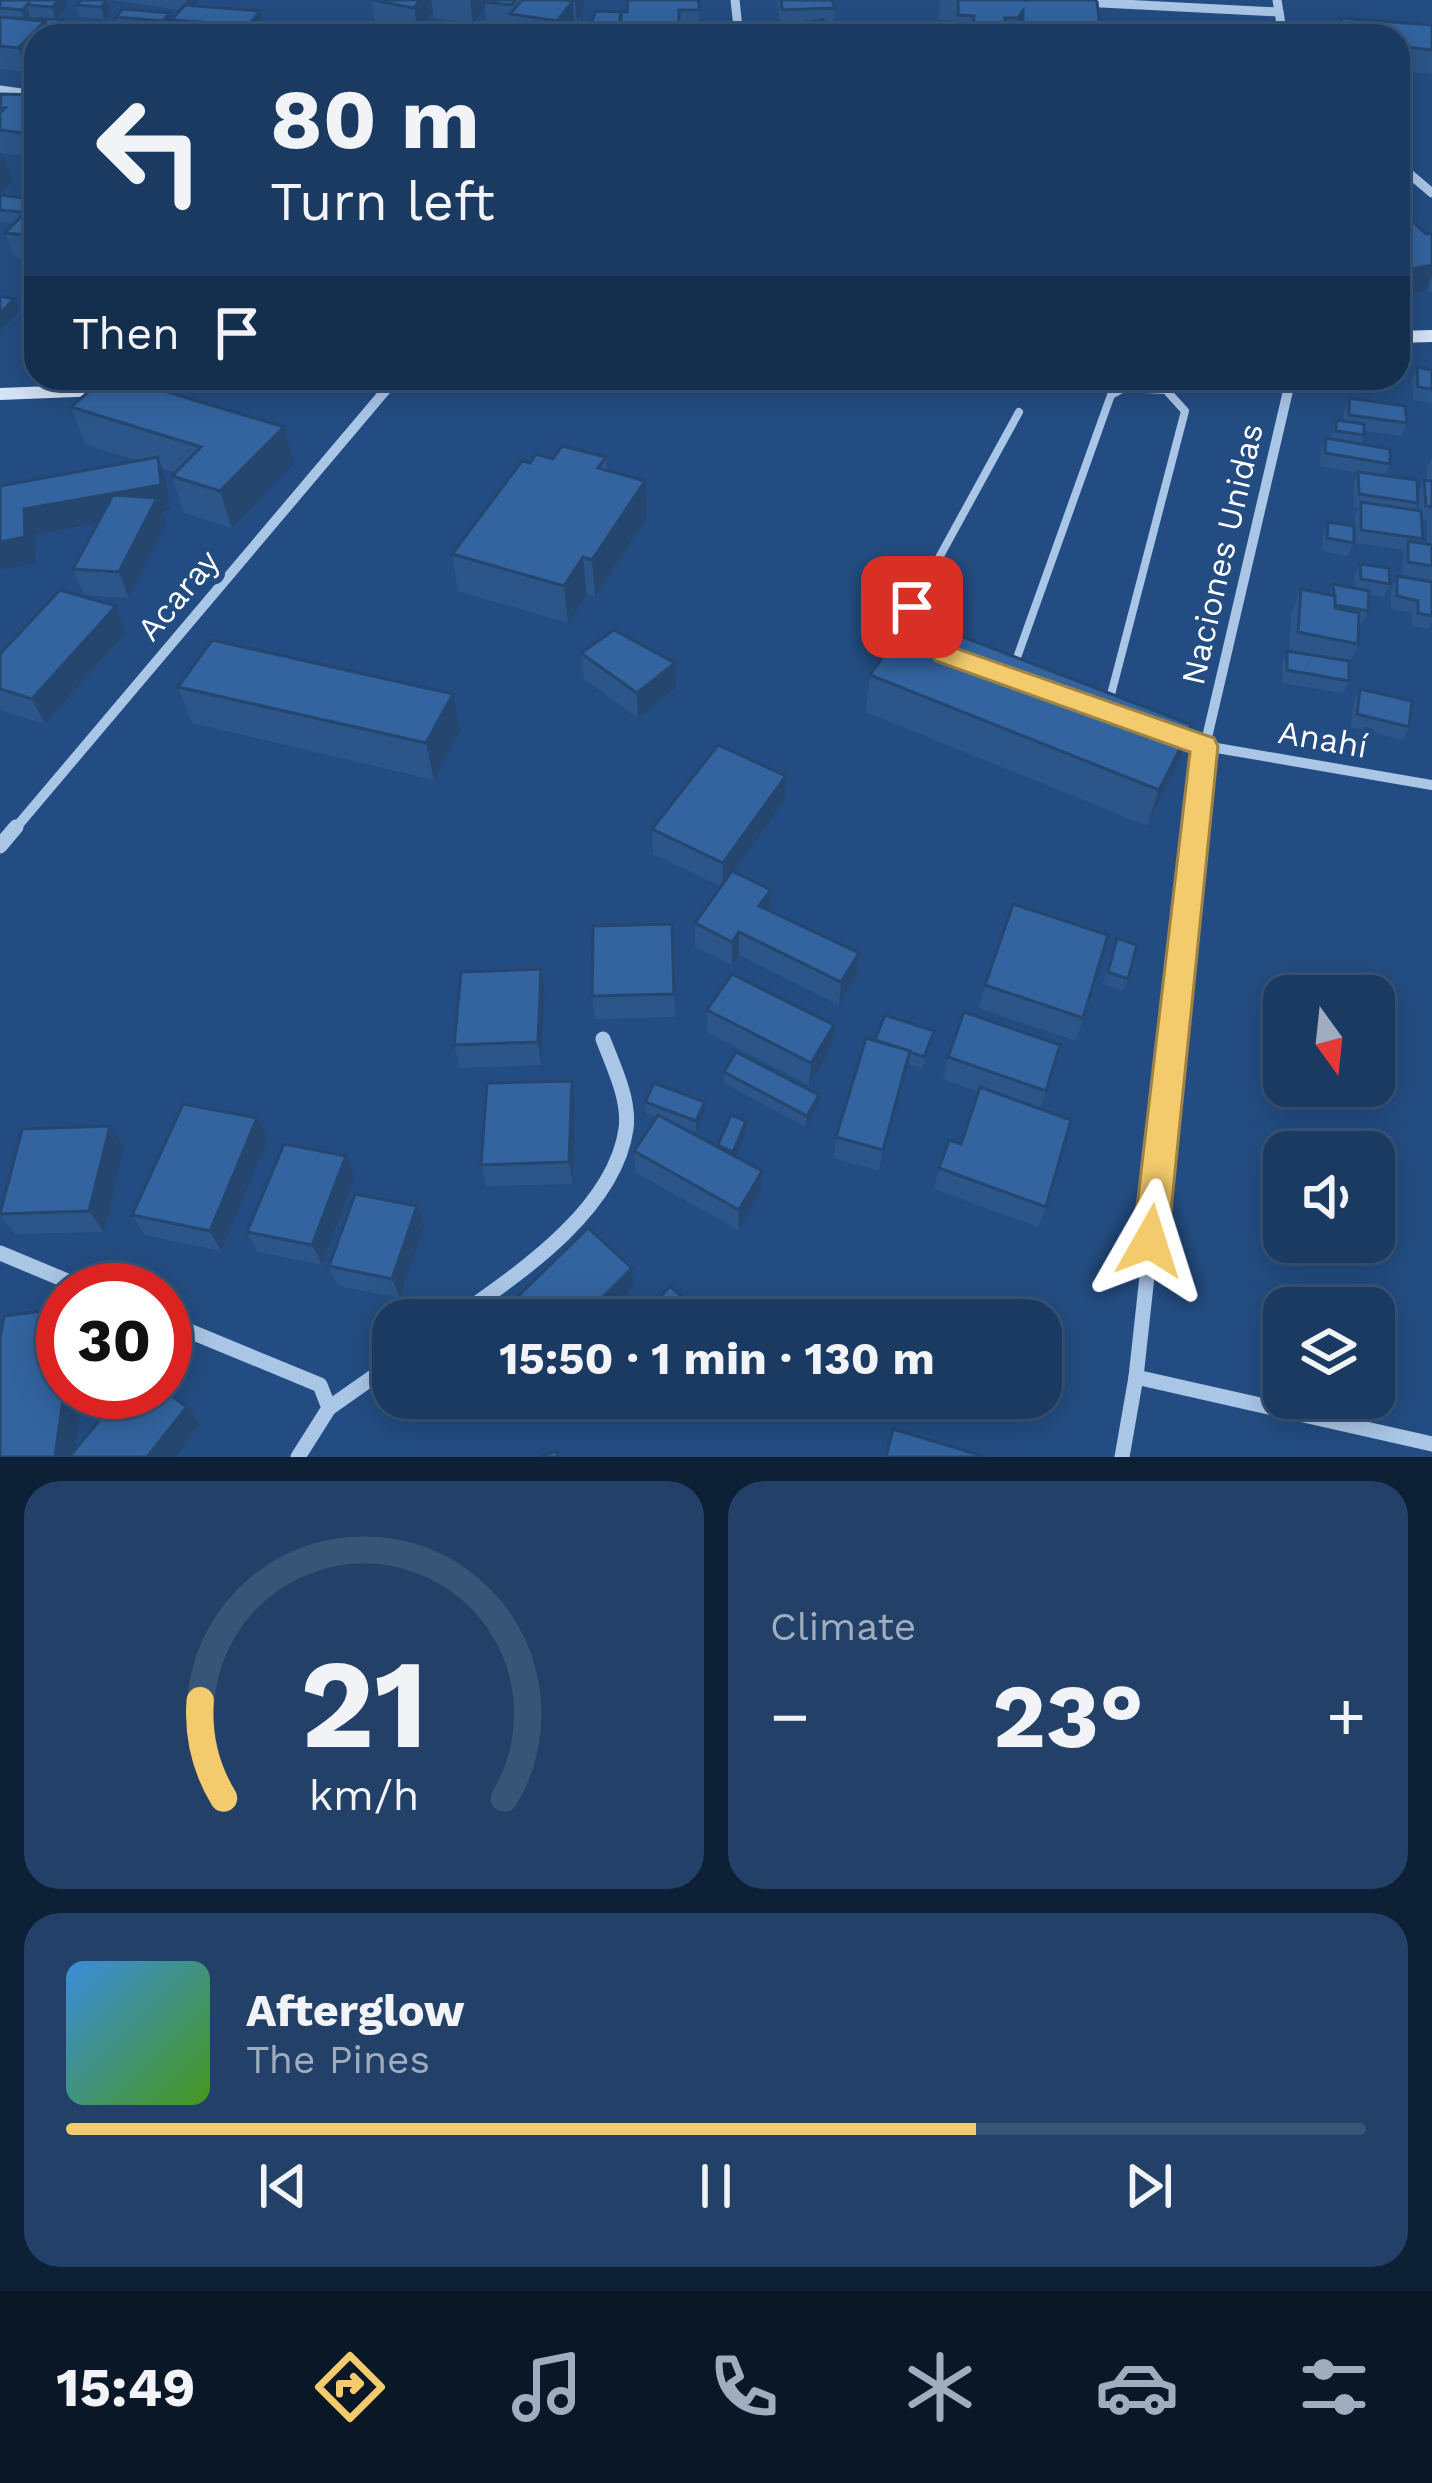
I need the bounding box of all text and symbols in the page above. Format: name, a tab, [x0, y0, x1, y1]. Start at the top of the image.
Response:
text: 80 m	[270, 70, 480, 168]
icon: left	[72, 72, 228, 228]
text: Turn left	[270, 170, 495, 233]
icon: arrive	[204, 300, 270, 366]
text: Then	[72, 307, 180, 360]
street label: Naciones Unidas	[1173, 420, 1271, 688]
street label: Acaray	[129, 542, 227, 648]
pin	[861, 556, 963, 658]
icon: arrive	[879, 574, 945, 640]
street label: Anahí	[1275, 712, 1371, 766]
north arrow	[1263, 975, 1395, 1107]
map controls	[1263, 975, 1395, 1419]
button: sound	[1263, 1131, 1395, 1263]
position arrow	[1087, 1178, 1213, 1304]
speed limit sign: 30	[36, 1263, 192, 1419]
button: layers	[1263, 1287, 1395, 1419]
text: 15:50 · 1 min · 130 m	[499, 1332, 935, 1385]
text: Climate	[770, 1604, 916, 1649]
text: 21	[300, 1631, 428, 1777]
text: 23°	[992, 1663, 1144, 1769]
text: −	[770, 1678, 810, 1755]
text: +	[1326, 1678, 1366, 1755]
text: km/h	[309, 1770, 419, 1820]
text: Afterglow	[246, 1984, 465, 2037]
text: The Pines	[246, 2037, 430, 2082]
icon: previous	[250, 2153, 316, 2219]
icon: pause	[683, 2153, 749, 2219]
icon: next	[1116, 2153, 1182, 2219]
icon: directions	[308, 2345, 392, 2429]
icon: music	[505, 2345, 589, 2429]
icon: phone	[702, 2345, 786, 2429]
icon: climate	[898, 2345, 982, 2429]
icon: car	[1095, 2345, 1179, 2429]
icon: filters	[1292, 2345, 1376, 2429]
text: 15:49	[56, 2356, 196, 2419]

